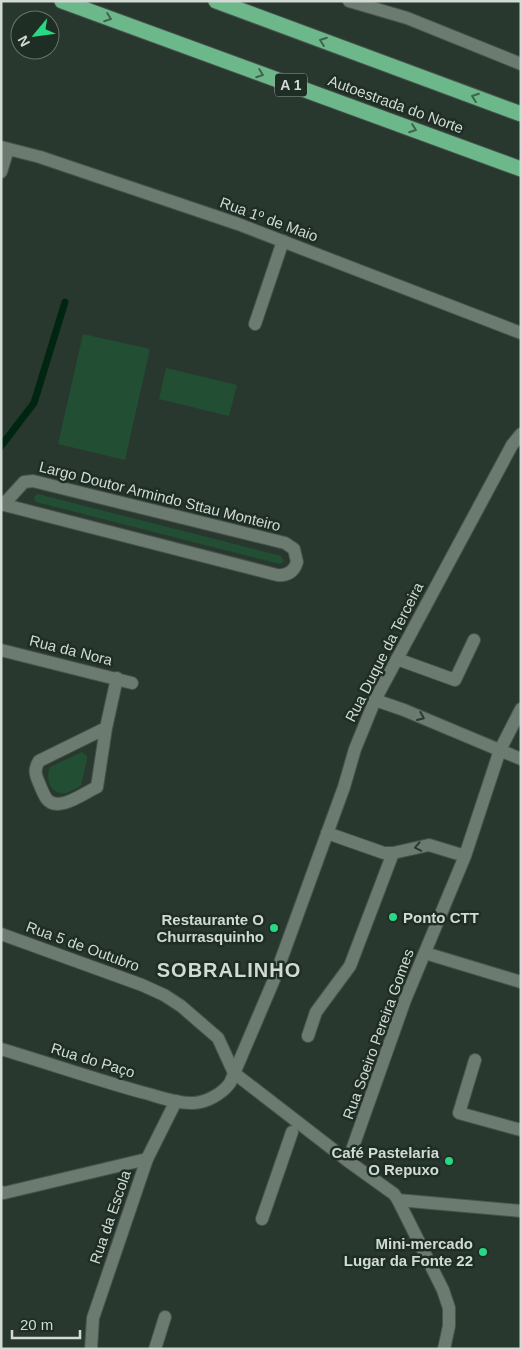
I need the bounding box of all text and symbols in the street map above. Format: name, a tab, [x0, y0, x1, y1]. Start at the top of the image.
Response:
north arrow	[10, 10, 60, 60]
one-way arrow	[103, 12, 111, 22]
text: N	[14, 33, 33, 50]
one-way arrow	[319, 37, 327, 47]
one-way arrow	[256, 68, 264, 78]
street label: Autoestrada do Norte	[326, 72, 466, 136]
road number: A 1	[275, 74, 307, 96]
one-way arrow	[471, 93, 480, 103]
one-way arrow	[408, 123, 417, 133]
street label: Rua 1º de Maio	[218, 193, 320, 245]
street label: Largo Doutor Armindo Sttau Monteiro	[37, 458, 283, 534]
street label: Rua Duque da Terceira	[341, 579, 427, 724]
street label: Rua da Nora	[28, 631, 115, 669]
one-way arrow	[416, 711, 425, 721]
one-way arrow	[414, 841, 422, 852]
place label: Ponto CTT	[403, 909, 479, 926]
place label: Restaurante O Churrasquinho	[157, 911, 264, 945]
marker: Ponto CTT	[387, 911, 399, 923]
street label: Rua 5 de Outubro	[24, 918, 142, 974]
marker: Restaurante O Churrasquinho	[268, 922, 280, 934]
street label: Rua Soeiro Pereira Gomes	[339, 946, 417, 1122]
district label: SOBRALINHO	[157, 959, 301, 981]
street label: Rua do Paço	[49, 1039, 137, 1081]
place label: Café Pastelaria O Repuxo	[331, 1144, 440, 1178]
marker: Café Pastelaria O Repuxo	[443, 1155, 455, 1167]
street label: Rua da Escola	[86, 1167, 134, 1266]
place label: Mini-mercado Lugar da Fonte 22	[344, 1235, 473, 1269]
marker: Mini-mercado Lugar da Fonte 22	[477, 1246, 489, 1258]
scale bar	[12, 1308, 80, 1340]
text: 20 m	[20, 1316, 53, 1333]

